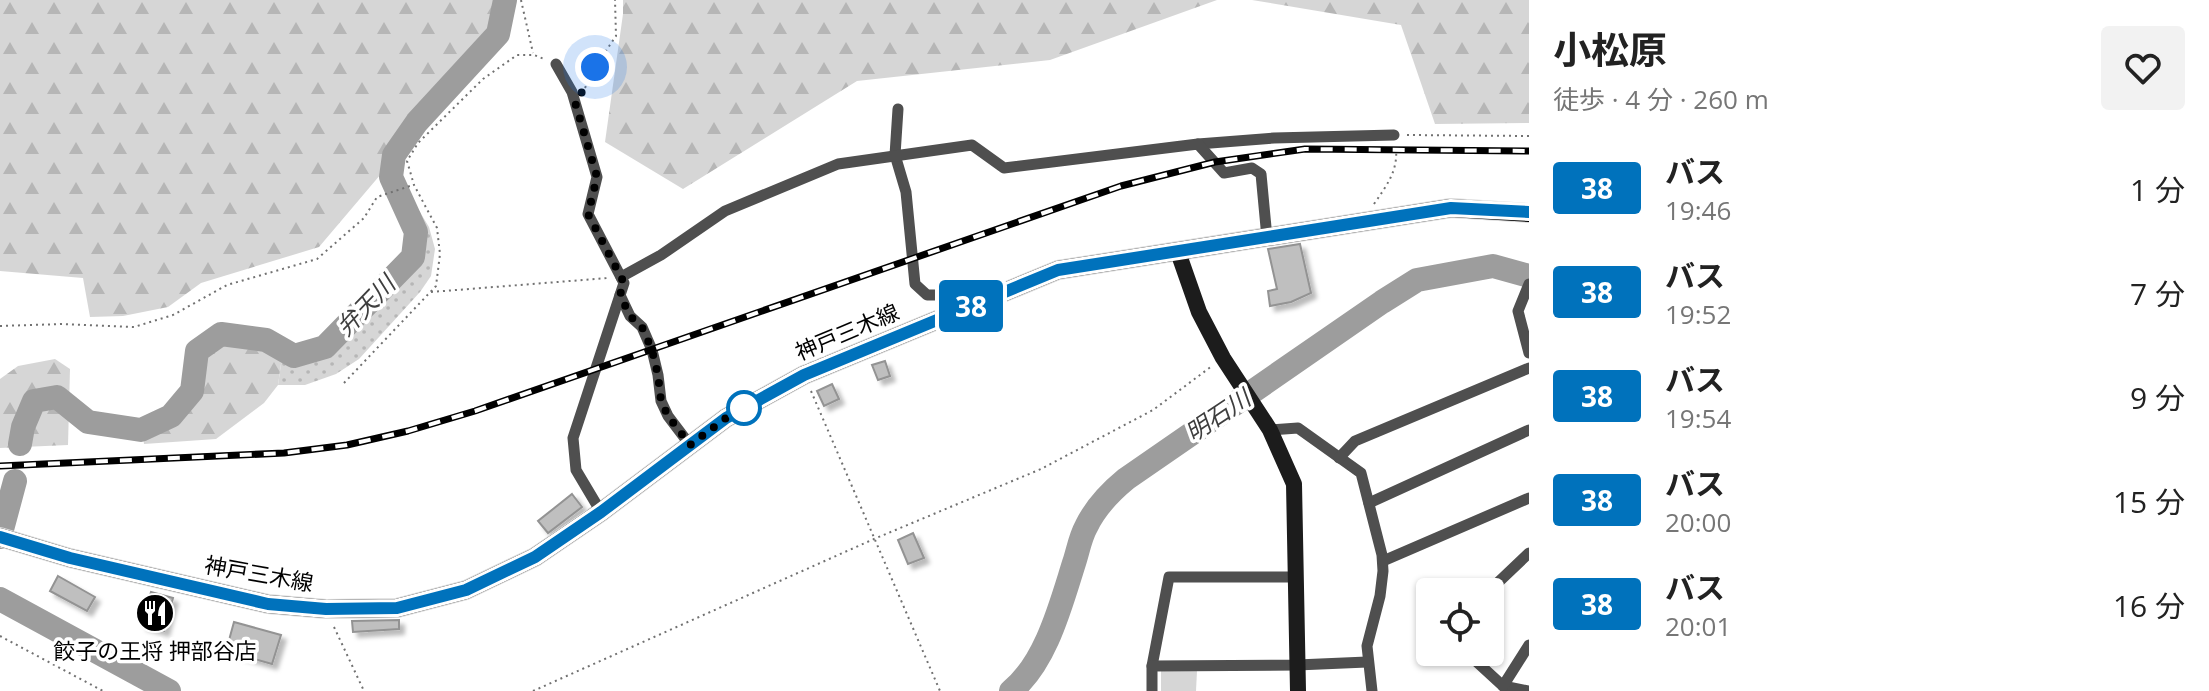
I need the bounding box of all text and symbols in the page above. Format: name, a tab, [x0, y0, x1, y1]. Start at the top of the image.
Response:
text: 小松原	[1553, 23, 1667, 75]
button: heart	[2101, 26, 2185, 110]
your location	[575, 47, 615, 87]
text: 徒歩 · 4 分 · 260 m	[1553, 81, 1769, 117]
text: バス	[1665, 151, 1725, 192]
text: 38	[1581, 169, 1613, 207]
text: 1 分	[2130, 169, 2185, 210]
text: 19:46	[1665, 192, 1731, 228]
text: バス	[1665, 255, 1725, 296]
water label: 弁天川	[328, 265, 404, 342]
text: 38	[1581, 273, 1613, 311]
text: 7 分	[2130, 273, 2185, 314]
line badge: 38	[935, 280, 1007, 332]
text: 38	[955, 287, 987, 325]
street label: 神戸三木線	[790, 296, 903, 366]
text: 19:52	[1665, 296, 1731, 332]
text: バス	[1665, 359, 1725, 400]
text: 38	[1581, 377, 1613, 415]
text: 9 分	[2130, 377, 2185, 418]
water label: 明石川	[1178, 379, 1259, 449]
unlabelled marker	[727, 391, 761, 425]
text: 19:54	[1665, 400, 1731, 436]
text: バス	[1665, 463, 1725, 504]
text: 38	[1581, 481, 1613, 519]
text: 15 分	[2113, 481, 2185, 522]
text: 20:00	[1665, 504, 1731, 540]
street label: 神戸三木線	[202, 549, 316, 597]
text: バス	[1665, 567, 1725, 608]
map controls	[1416, 578, 1504, 666]
button: locate	[1416, 578, 1504, 666]
text: 38	[1581, 585, 1613, 623]
text: 16 分	[2113, 585, 2185, 626]
restaurant icon: 餃子の王将 押部谷店	[134, 592, 176, 634]
text: 20:01	[1665, 608, 1731, 644]
place label: 餃子の王将 押部谷店	[53, 635, 257, 665]

